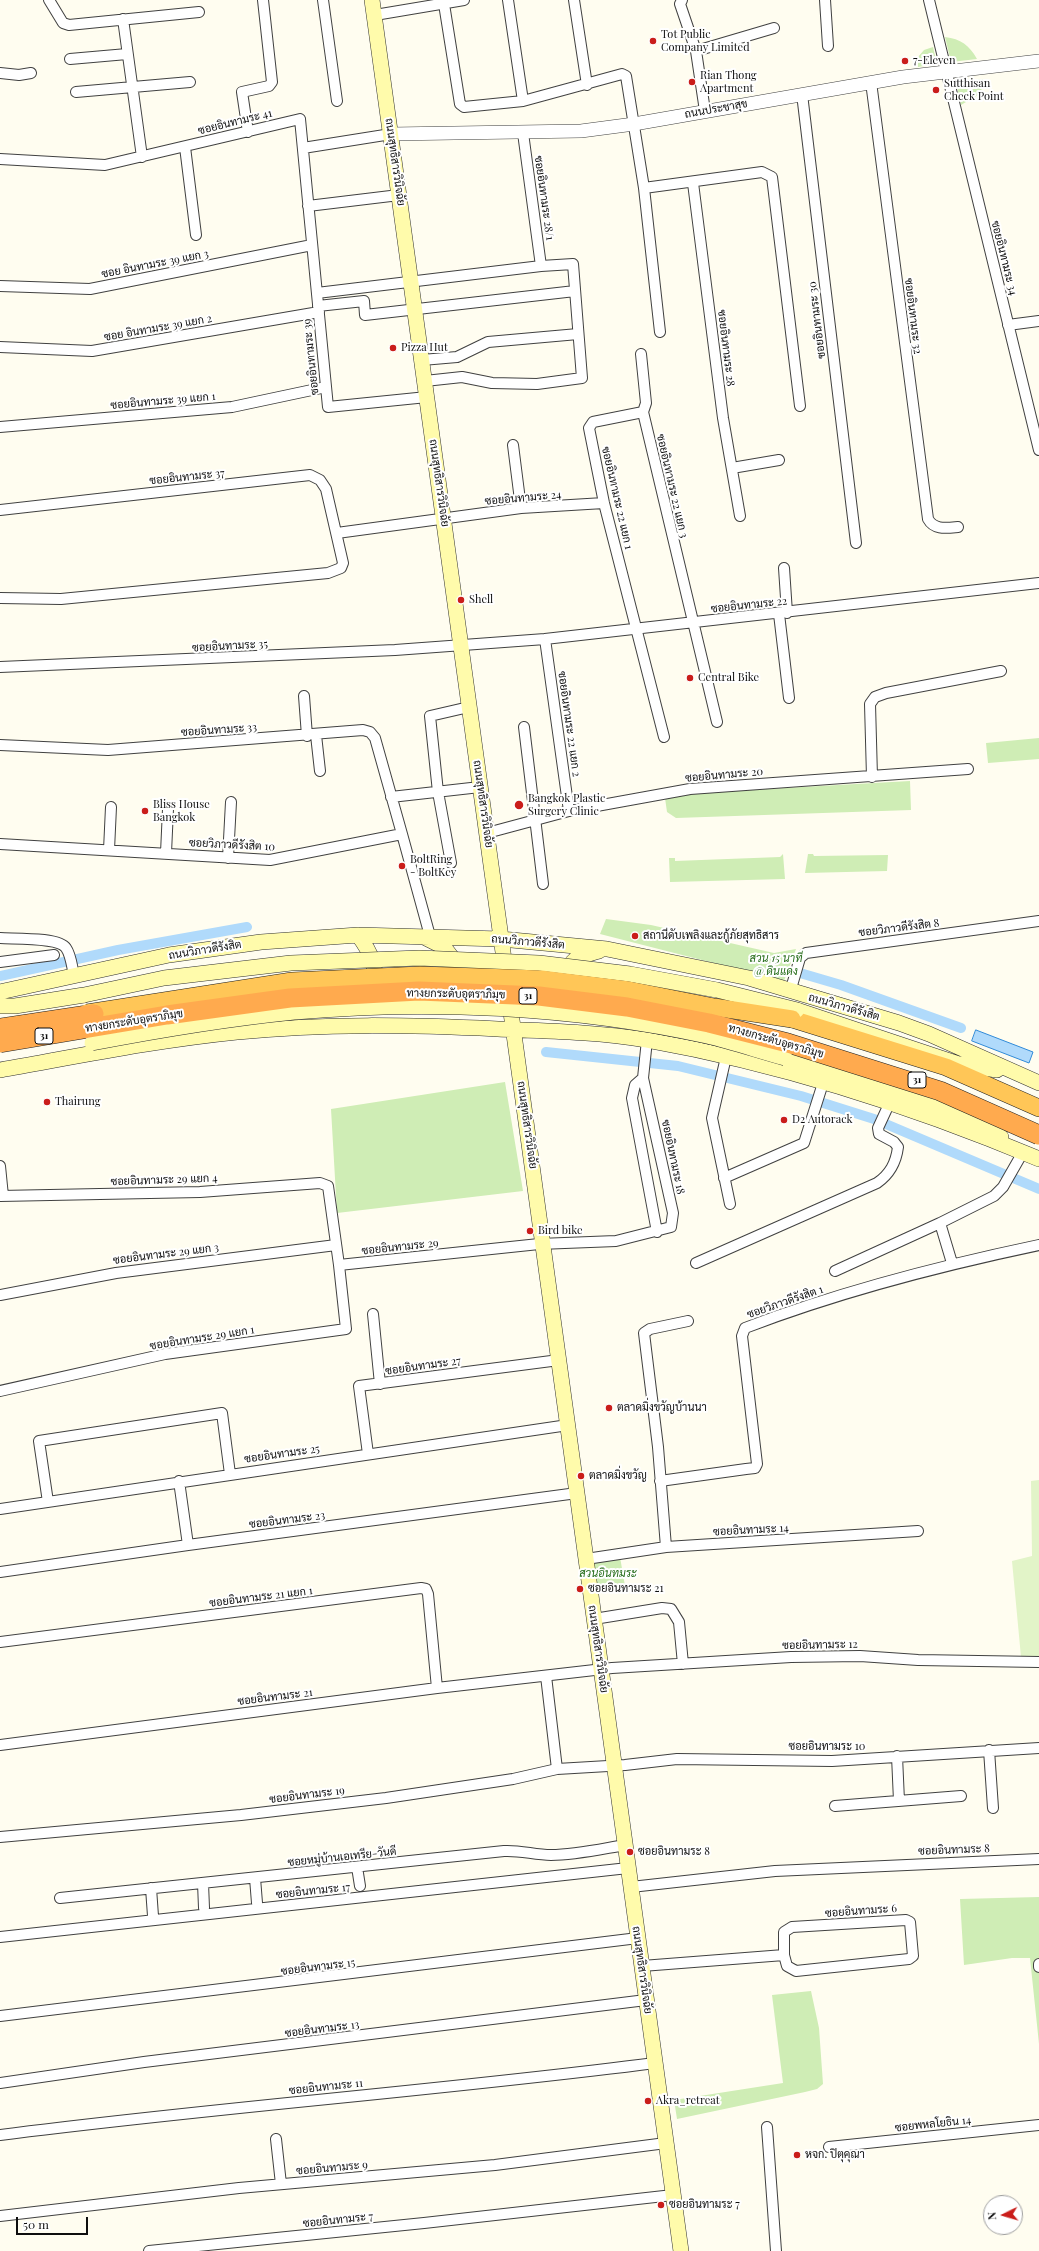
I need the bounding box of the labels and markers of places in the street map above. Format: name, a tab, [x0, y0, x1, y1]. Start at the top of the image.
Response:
place label: Tot Public Company Limited	[661, 28, 750, 54]
marker: Tot Public Company Limited	[648, 36, 658, 46]
place label: 7-Eleven	[913, 54, 955, 68]
marker: 7-Eleven	[900, 56, 910, 66]
place label: Rian Thong Apartment	[700, 69, 757, 95]
marker: Rian Thong Apartment	[687, 77, 697, 87]
place label: Sutthisan Check Point	[944, 77, 1004, 103]
marker: Sutthisan Check Point	[931, 85, 941, 95]
place label: Pizza Hut	[401, 341, 448, 355]
marker: Pizza Hut	[388, 343, 398, 353]
place label: Shell	[469, 593, 493, 607]
marker: Shell	[456, 595, 466, 605]
place label: Central Bike	[698, 671, 759, 685]
marker: Central Bike	[685, 673, 695, 683]
place label: Bangkok Plastic Surgery Clinic	[528, 792, 605, 818]
place label: Bliss House Bangkok	[153, 798, 210, 824]
marker: Bangkok Plastic Surgery Clinic	[513, 799, 525, 811]
marker: Bliss House Bangkok	[140, 806, 150, 816]
place label: BoltRing - BoltKey	[410, 853, 456, 879]
marker: BoltRing - BoltKey	[397, 861, 407, 871]
place label: สถานีดับเพลิงและกู้ภัยสุทธิสาร	[643, 929, 779, 943]
marker: สถานีดับเพลิงและกู้ภัยสุทธิสาร	[630, 931, 640, 941]
place label: Thairung	[55, 1095, 100, 1109]
marker: Thairung	[42, 1097, 52, 1107]
place label: D2 Autorack	[792, 1113, 853, 1127]
marker: D2 Autorack	[779, 1115, 789, 1125]
place label: Bird bike	[538, 1224, 583, 1238]
marker: Bird bike	[525, 1226, 535, 1236]
place label: ตลาดมิ่งขวัญบ้านนา	[617, 1401, 707, 1415]
marker: ตลาดมิ่งขวัญบ้านนา	[604, 1403, 614, 1413]
place label: ตลาดมิ่งขวัญ	[589, 1469, 647, 1483]
marker: ตลาดมิ่งขวัญ	[576, 1471, 586, 1481]
place label: ซอยอินทามระ 21	[588, 1582, 664, 1596]
marker: ซอยอินทามระ 21	[575, 1584, 585, 1594]
place label: ซอยอินทามระ 8	[638, 1845, 710, 1859]
marker: ซอยอินทามระ 8	[625, 1847, 635, 1857]
place label: Akra_retreat	[656, 2094, 720, 2108]
marker: Akra_retreat	[643, 2096, 653, 2106]
place label: หจก. ปิตุคุณา	[805, 2148, 865, 2162]
marker: หจก. ปิตุคุณา	[792, 2150, 802, 2160]
place label: ซอยอินทามระ 7	[669, 2198, 740, 2212]
marker: ซอยอินทามระ 7	[656, 2200, 666, 2210]

